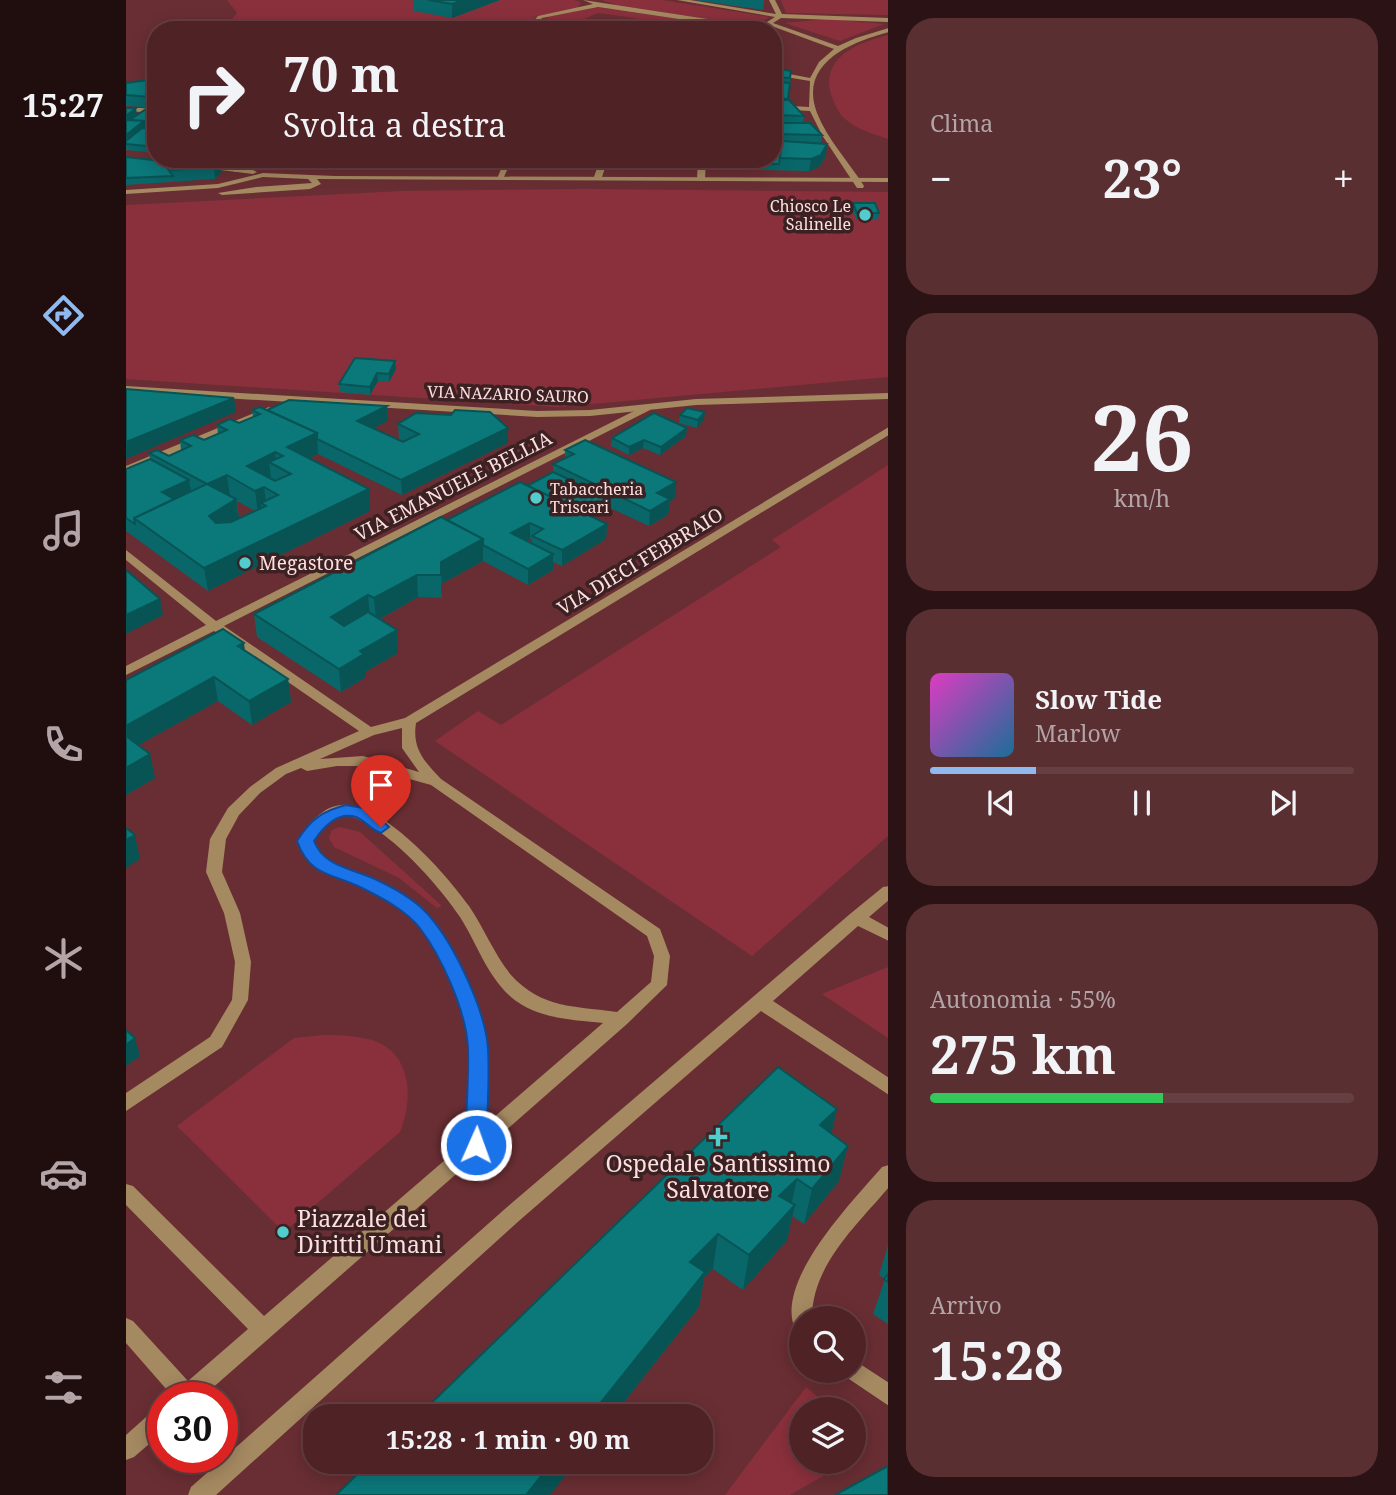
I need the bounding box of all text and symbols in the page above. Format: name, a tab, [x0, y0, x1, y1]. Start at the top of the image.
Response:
text: 70 m	[283, 40, 399, 106]
icon: right	[168, 49, 259, 140]
text: 15:27	[22, 83, 104, 126]
text: Svolta a destra	[283, 103, 506, 146]
text: Clima	[930, 107, 993, 139]
text: 23°	[1103, 142, 1182, 213]
text: −	[930, 152, 952, 204]
text: +	[1333, 152, 1354, 204]
place label: Chiosco Le Salinelle	[770, 195, 851, 235]
marker: Chiosco Le Salinelle	[857, 207, 873, 223]
icon: directions	[39, 291, 88, 340]
text: 26	[1091, 374, 1193, 498]
street label: VIA NAZARIO SAURO	[427, 380, 589, 408]
street label: VIA EMANUELE BELLIA	[350, 425, 557, 547]
place label: Tabaccheria Triscari	[550, 478, 643, 518]
text: km/h	[1114, 482, 1170, 514]
marker: Tabaccheria Triscari	[528, 490, 544, 506]
street label: VIA DIECI FEBBRAIO	[552, 501, 728, 621]
icon: music	[39, 506, 88, 555]
place label: Megastore	[259, 550, 353, 576]
marker: Megastore	[237, 555, 253, 571]
text: Slow Tide	[1035, 681, 1162, 717]
text: Marlow	[1035, 717, 1121, 749]
icon: phone	[39, 720, 88, 769]
pin	[351, 755, 411, 827]
icon: arrive	[362, 766, 400, 804]
icon: previous	[982, 784, 1020, 822]
icon: pause	[1123, 784, 1161, 822]
icon: next	[1264, 784, 1302, 822]
icon: climate	[39, 934, 88, 983]
text: Autonomia · 55%	[930, 983, 1116, 1015]
text: 275 km	[930, 1018, 1116, 1089]
position arrow	[439, 1108, 513, 1182]
marker: Ospedale Santissimo Salvatore	[708, 1127, 728, 1147]
place label: Ospedale Santissimo Salvatore	[605, 1147, 831, 1205]
icon: car	[39, 1149, 88, 1198]
place label: Piazzale dei Diritti Umani	[297, 1202, 443, 1260]
marker: Piazzale dei Diritti Umani	[275, 1224, 291, 1240]
text: Arrivo	[930, 1289, 1002, 1321]
map controls	[789, 1306, 866, 1474]
button: search	[789, 1306, 866, 1383]
text: 15:28	[930, 1324, 1063, 1395]
icon: filters	[39, 1363, 88, 1412]
speed limit sign: 30	[147, 1382, 238, 1473]
button: layers	[789, 1397, 866, 1474]
text: 15:28 · 1 min · 90 m	[386, 1421, 630, 1457]

